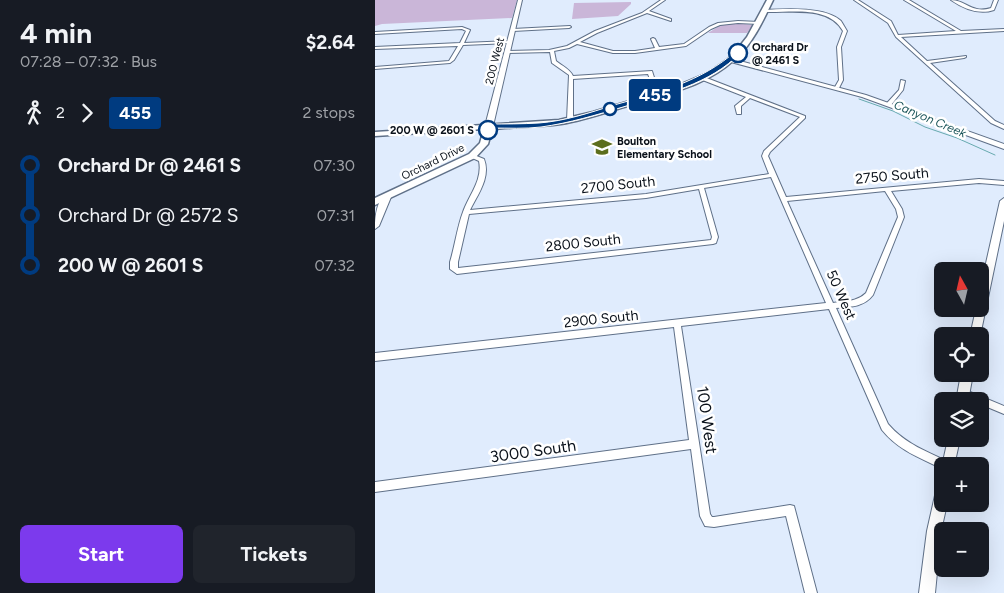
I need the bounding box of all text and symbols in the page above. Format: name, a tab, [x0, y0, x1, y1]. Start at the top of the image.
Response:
text: 4 min	[20, 16, 92, 50]
text: $2.64	[306, 31, 355, 54]
street label: 200 West	[483, 36, 507, 86]
place label: Orchard Dr @ 2461 S	[752, 41, 809, 67]
marker: Orchard Dr @ 2461 S	[728, 43, 748, 63]
text: 07:28 – 07:32 · Bus	[20, 52, 157, 71]
line badge: 455	[626, 79, 684, 111]
text: 455	[639, 84, 671, 106]
water label: Canyon Creek	[892, 98, 969, 141]
icon: walk	[20, 99, 48, 127]
icon: forward	[73, 99, 101, 127]
text: 455	[119, 102, 151, 124]
unlabelled marker	[603, 102, 617, 116]
text: 2	[56, 103, 65, 122]
text: 2 stops	[302, 103, 355, 122]
marker: 200 W @ 2601 S	[478, 120, 498, 140]
place label: 200 W @ 2601 S	[390, 124, 474, 137]
place label: Boulton Elementary School	[617, 135, 712, 161]
school or university icon: Boulton Elementary School	[591, 136, 613, 158]
street label: Orchard Drive	[399, 141, 467, 183]
text: Orchard Dr @ 2461 S	[58, 154, 241, 177]
text: 07:30	[313, 156, 355, 175]
street label: 2750 South	[855, 164, 930, 188]
street label: 2700 South	[580, 173, 656, 197]
text: Orchard Dr @ 2572 S	[58, 204, 238, 227]
text: 07:31	[317, 206, 355, 225]
street label: 2800 South	[545, 231, 622, 255]
text: 200 W @ 2601 S	[58, 254, 203, 277]
text: 07:32	[314, 256, 355, 275]
north arrow	[934, 262, 989, 318]
map controls	[934, 262, 989, 577]
street label: 50 West	[822, 267, 860, 323]
street label: 2900 South	[563, 307, 639, 331]
button: locate	[934, 327, 989, 382]
street label: 100 West	[693, 385, 721, 455]
button: layers	[934, 392, 989, 447]
street label: 3000 South	[489, 436, 577, 466]
button: +	[934, 457, 989, 512]
button: −	[934, 522, 989, 577]
button: Start	[20, 525, 183, 583]
button: Tickets	[193, 525, 355, 583]

